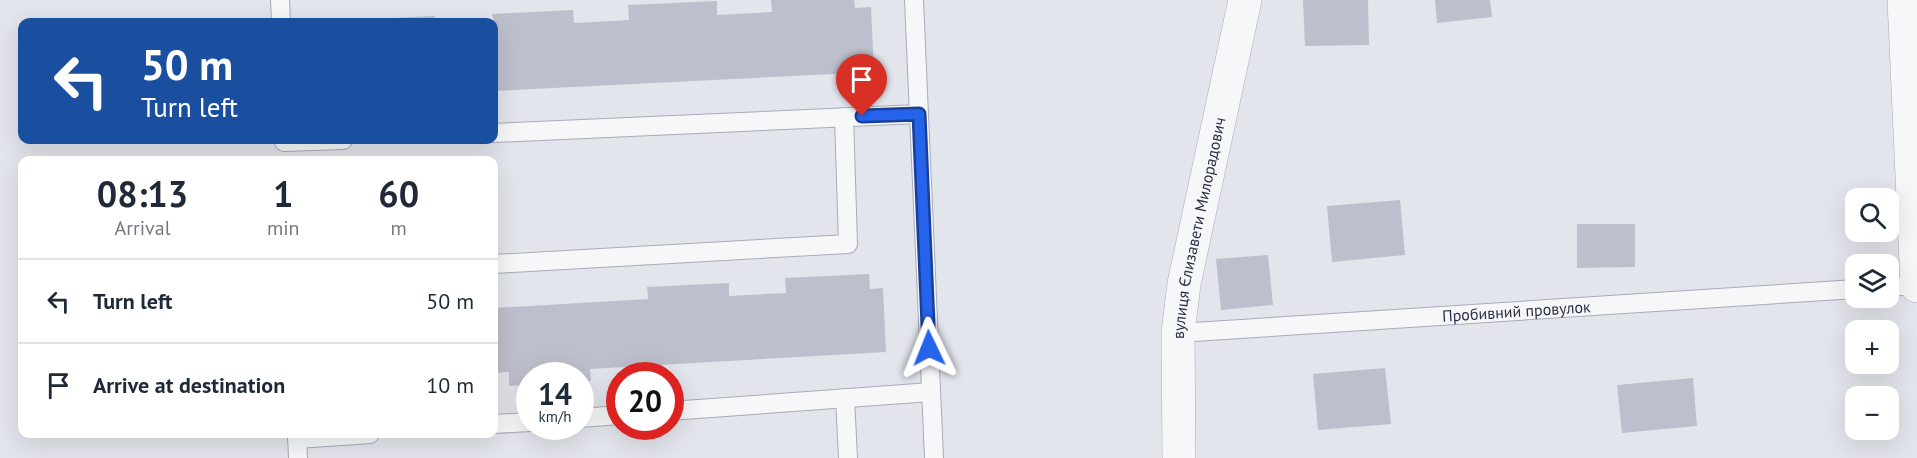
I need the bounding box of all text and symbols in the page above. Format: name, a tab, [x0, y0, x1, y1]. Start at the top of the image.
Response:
text: 50 m	[141, 37, 233, 92]
icon: left	[42, 42, 120, 120]
pin	[836, 54, 887, 116]
icon: arrive	[845, 63, 878, 96]
text: Turn left	[141, 90, 238, 124]
street label: вулиця Єлизавети Милорадович	[1168, 115, 1230, 339]
text: 08:13	[97, 170, 188, 217]
text: 1	[273, 170, 293, 217]
text: 60	[378, 170, 419, 217]
map controls	[1845, 188, 1899, 440]
button: search	[1845, 188, 1899, 242]
text: Arrival	[114, 215, 171, 241]
text: min	[267, 215, 300, 241]
text: m	[391, 215, 407, 241]
button: layers	[1845, 254, 1899, 308]
icon: left	[42, 285, 75, 318]
text: Turn left	[93, 287, 173, 315]
text: 50 m	[426, 287, 474, 315]
street label: Пробивний провулок	[1441, 296, 1592, 326]
position arrow	[897, 316, 961, 380]
button: +	[1845, 320, 1899, 374]
speed limit sign: 20	[606, 362, 684, 440]
icon: arrive	[42, 369, 75, 402]
text: Arrive at destination	[93, 371, 285, 399]
text: 10 m	[426, 371, 474, 399]
text: 14	[538, 374, 572, 413]
button: −	[1845, 386, 1899, 440]
text: km/h	[539, 407, 571, 426]

